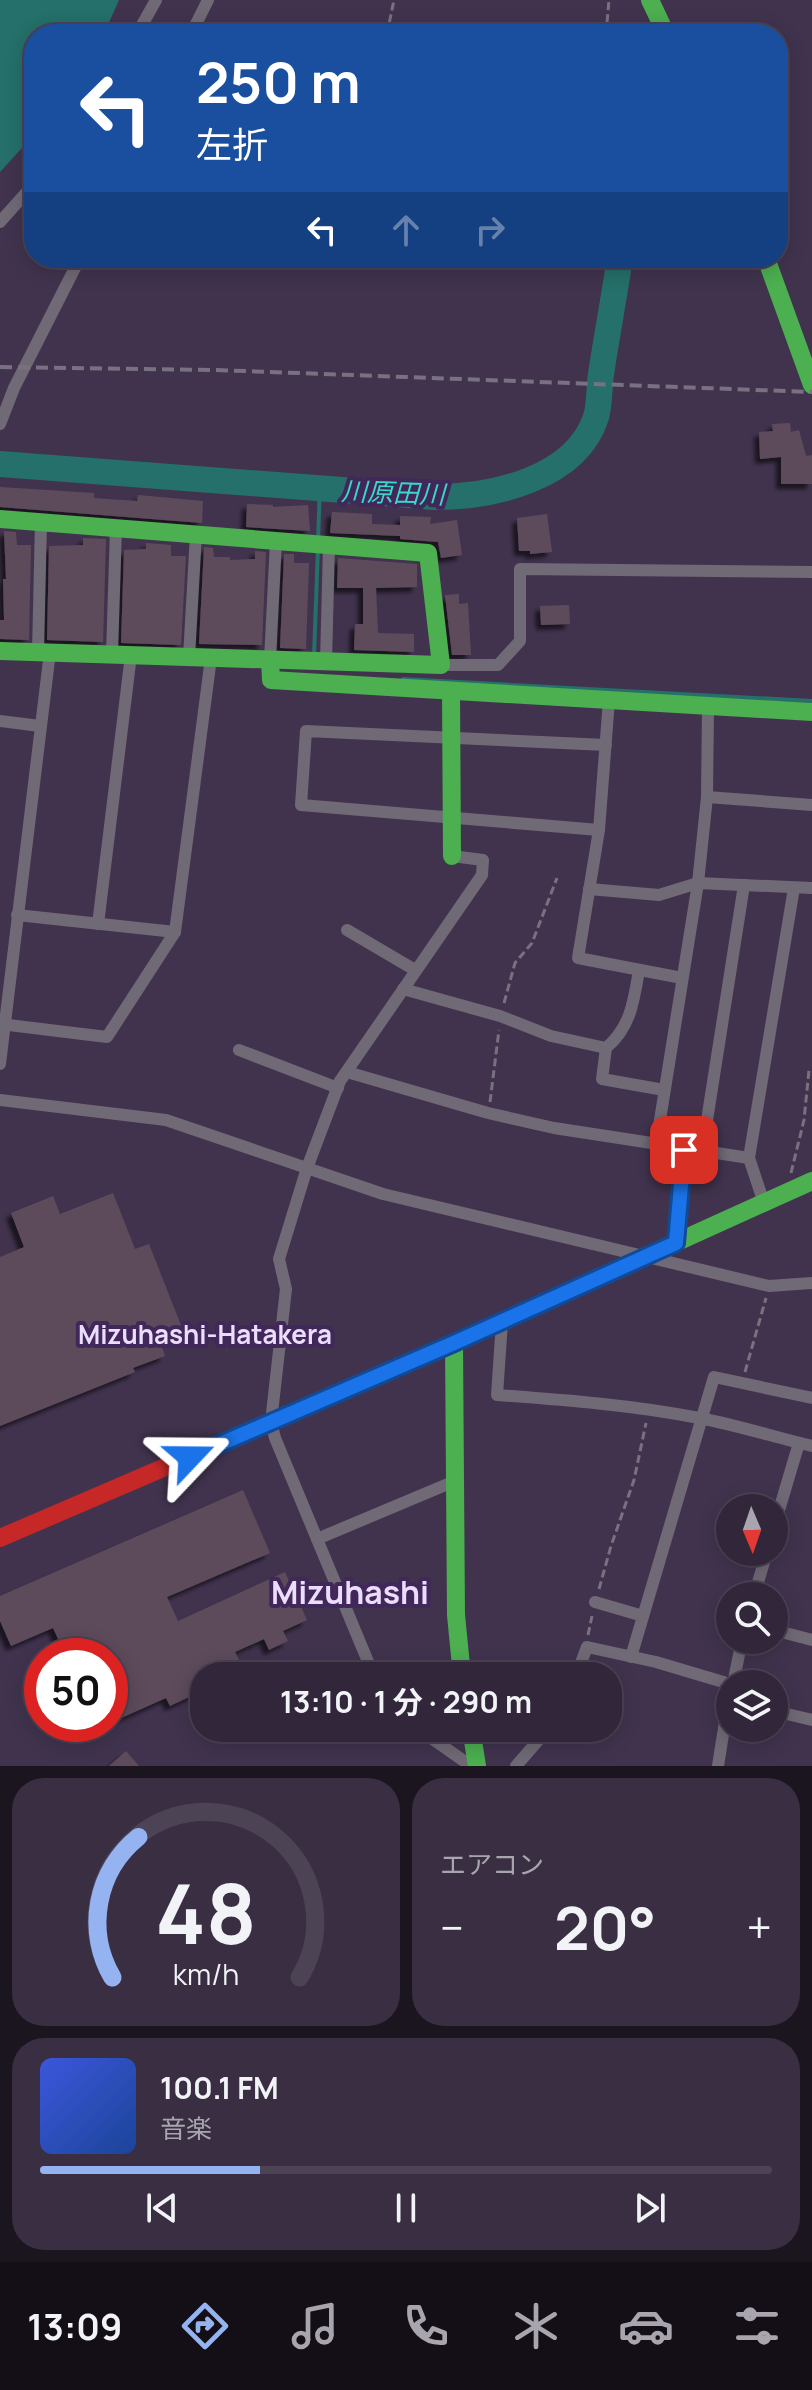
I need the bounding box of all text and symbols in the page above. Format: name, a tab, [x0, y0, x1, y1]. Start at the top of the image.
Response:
text: 250 m	[196, 43, 361, 120]
icon: left	[64, 56, 168, 160]
text: 左折	[196, 120, 268, 169]
icon: left	[300, 208, 344, 252]
icon: ahead	[384, 208, 428, 252]
icon: right	[468, 208, 512, 252]
water label: 川原田川	[340, 472, 449, 512]
pin	[650, 1116, 718, 1184]
icon: arrive	[662, 1128, 706, 1172]
district label: Mizuhashi-Hatakera	[78, 1316, 332, 1352]
position arrow	[148, 1415, 232, 1499]
north arrow	[716, 1494, 788, 1566]
map controls	[716, 1494, 788, 1742]
district label: Mizuhashi	[271, 1570, 429, 1614]
button: search	[716, 1582, 788, 1654]
speed limit sign: 50	[24, 1638, 128, 1742]
button: layers	[716, 1670, 788, 1742]
text: 13:10 · 1 分 · 290 m	[280, 1681, 532, 1722]
text: エアコン	[440, 1846, 544, 1882]
text: 48	[155, 1855, 257, 1969]
text: 20°	[554, 1886, 656, 1968]
text: −	[440, 1897, 464, 1957]
text: +	[747, 1897, 772, 1957]
text: km/h	[173, 1955, 239, 1994]
text: 100.1 FM	[160, 2067, 279, 2108]
text: 音楽	[160, 2110, 212, 2146]
icon: previous	[140, 2186, 184, 2230]
icon: pause	[384, 2186, 428, 2230]
icon: next	[628, 2186, 672, 2230]
icon: directions	[177, 2298, 233, 2354]
icon: music	[287, 2298, 343, 2354]
icon: phone	[398, 2298, 454, 2354]
icon: climate	[508, 2298, 564, 2354]
icon: car	[618, 2298, 674, 2354]
icon: filters	[729, 2298, 785, 2354]
text: 13:09	[27, 2302, 122, 2351]

